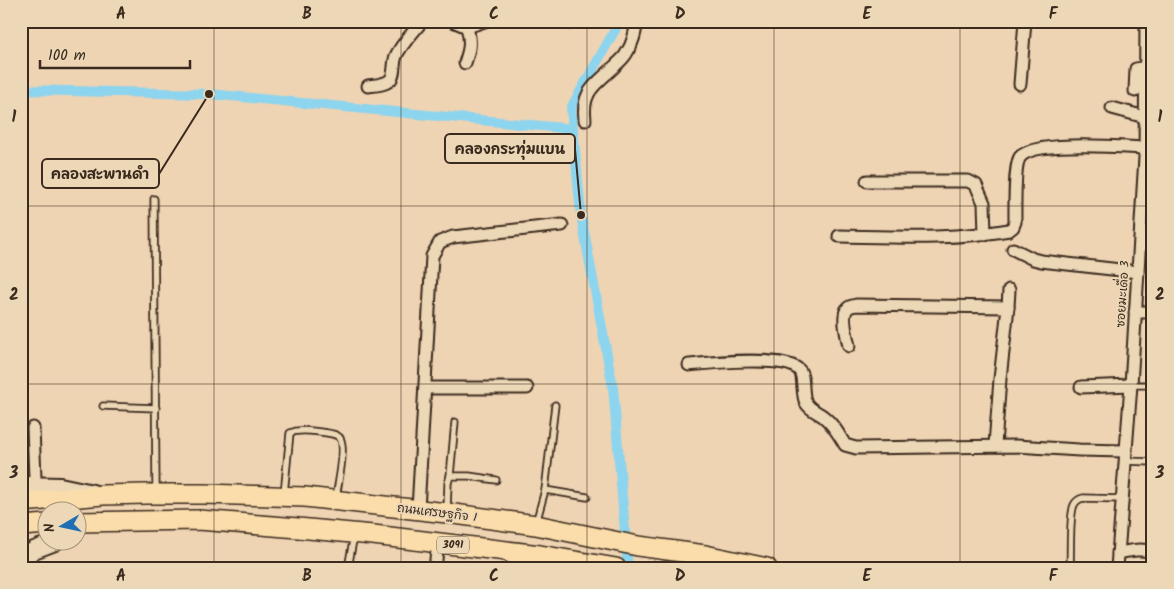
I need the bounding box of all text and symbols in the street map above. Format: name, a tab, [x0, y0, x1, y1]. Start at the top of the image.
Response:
text: A	[116, 2, 126, 27]
text: B	[302, 2, 312, 27]
text: C	[489, 2, 499, 27]
text: D	[675, 2, 686, 27]
text: E	[863, 2, 873, 27]
text: F	[1049, 2, 1059, 27]
scale bar	[40, 38, 190, 70]
text: 100 m	[48, 44, 86, 68]
text: 1	[12, 105, 17, 130]
text: 1	[1158, 105, 1163, 130]
callout: คลองกระทุ่มแบน	[445, 134, 575, 163]
text: คลองกระทุ่มแบน	[455, 139, 566, 161]
callout: คลองสะพานดำ	[42, 159, 159, 188]
text: คลองสะพานดำ	[51, 164, 149, 186]
street label: ซอยมะเดื่อ 3	[1109, 260, 1135, 328]
text: 2	[9, 283, 19, 308]
text: 2	[1155, 283, 1165, 308]
text: 3	[9, 461, 19, 486]
text: 3	[1155, 461, 1165, 486]
street label: ถนนเศรษฐกิจ 1	[396, 499, 478, 527]
north arrow	[38, 502, 88, 552]
text: N	[39, 522, 62, 534]
road number: 3091	[437, 536, 469, 554]
text: A	[116, 564, 126, 589]
text: B	[302, 564, 312, 589]
text: C	[489, 564, 499, 589]
text: D	[675, 564, 686, 589]
text: E	[863, 564, 873, 589]
text: F	[1049, 564, 1059, 589]

